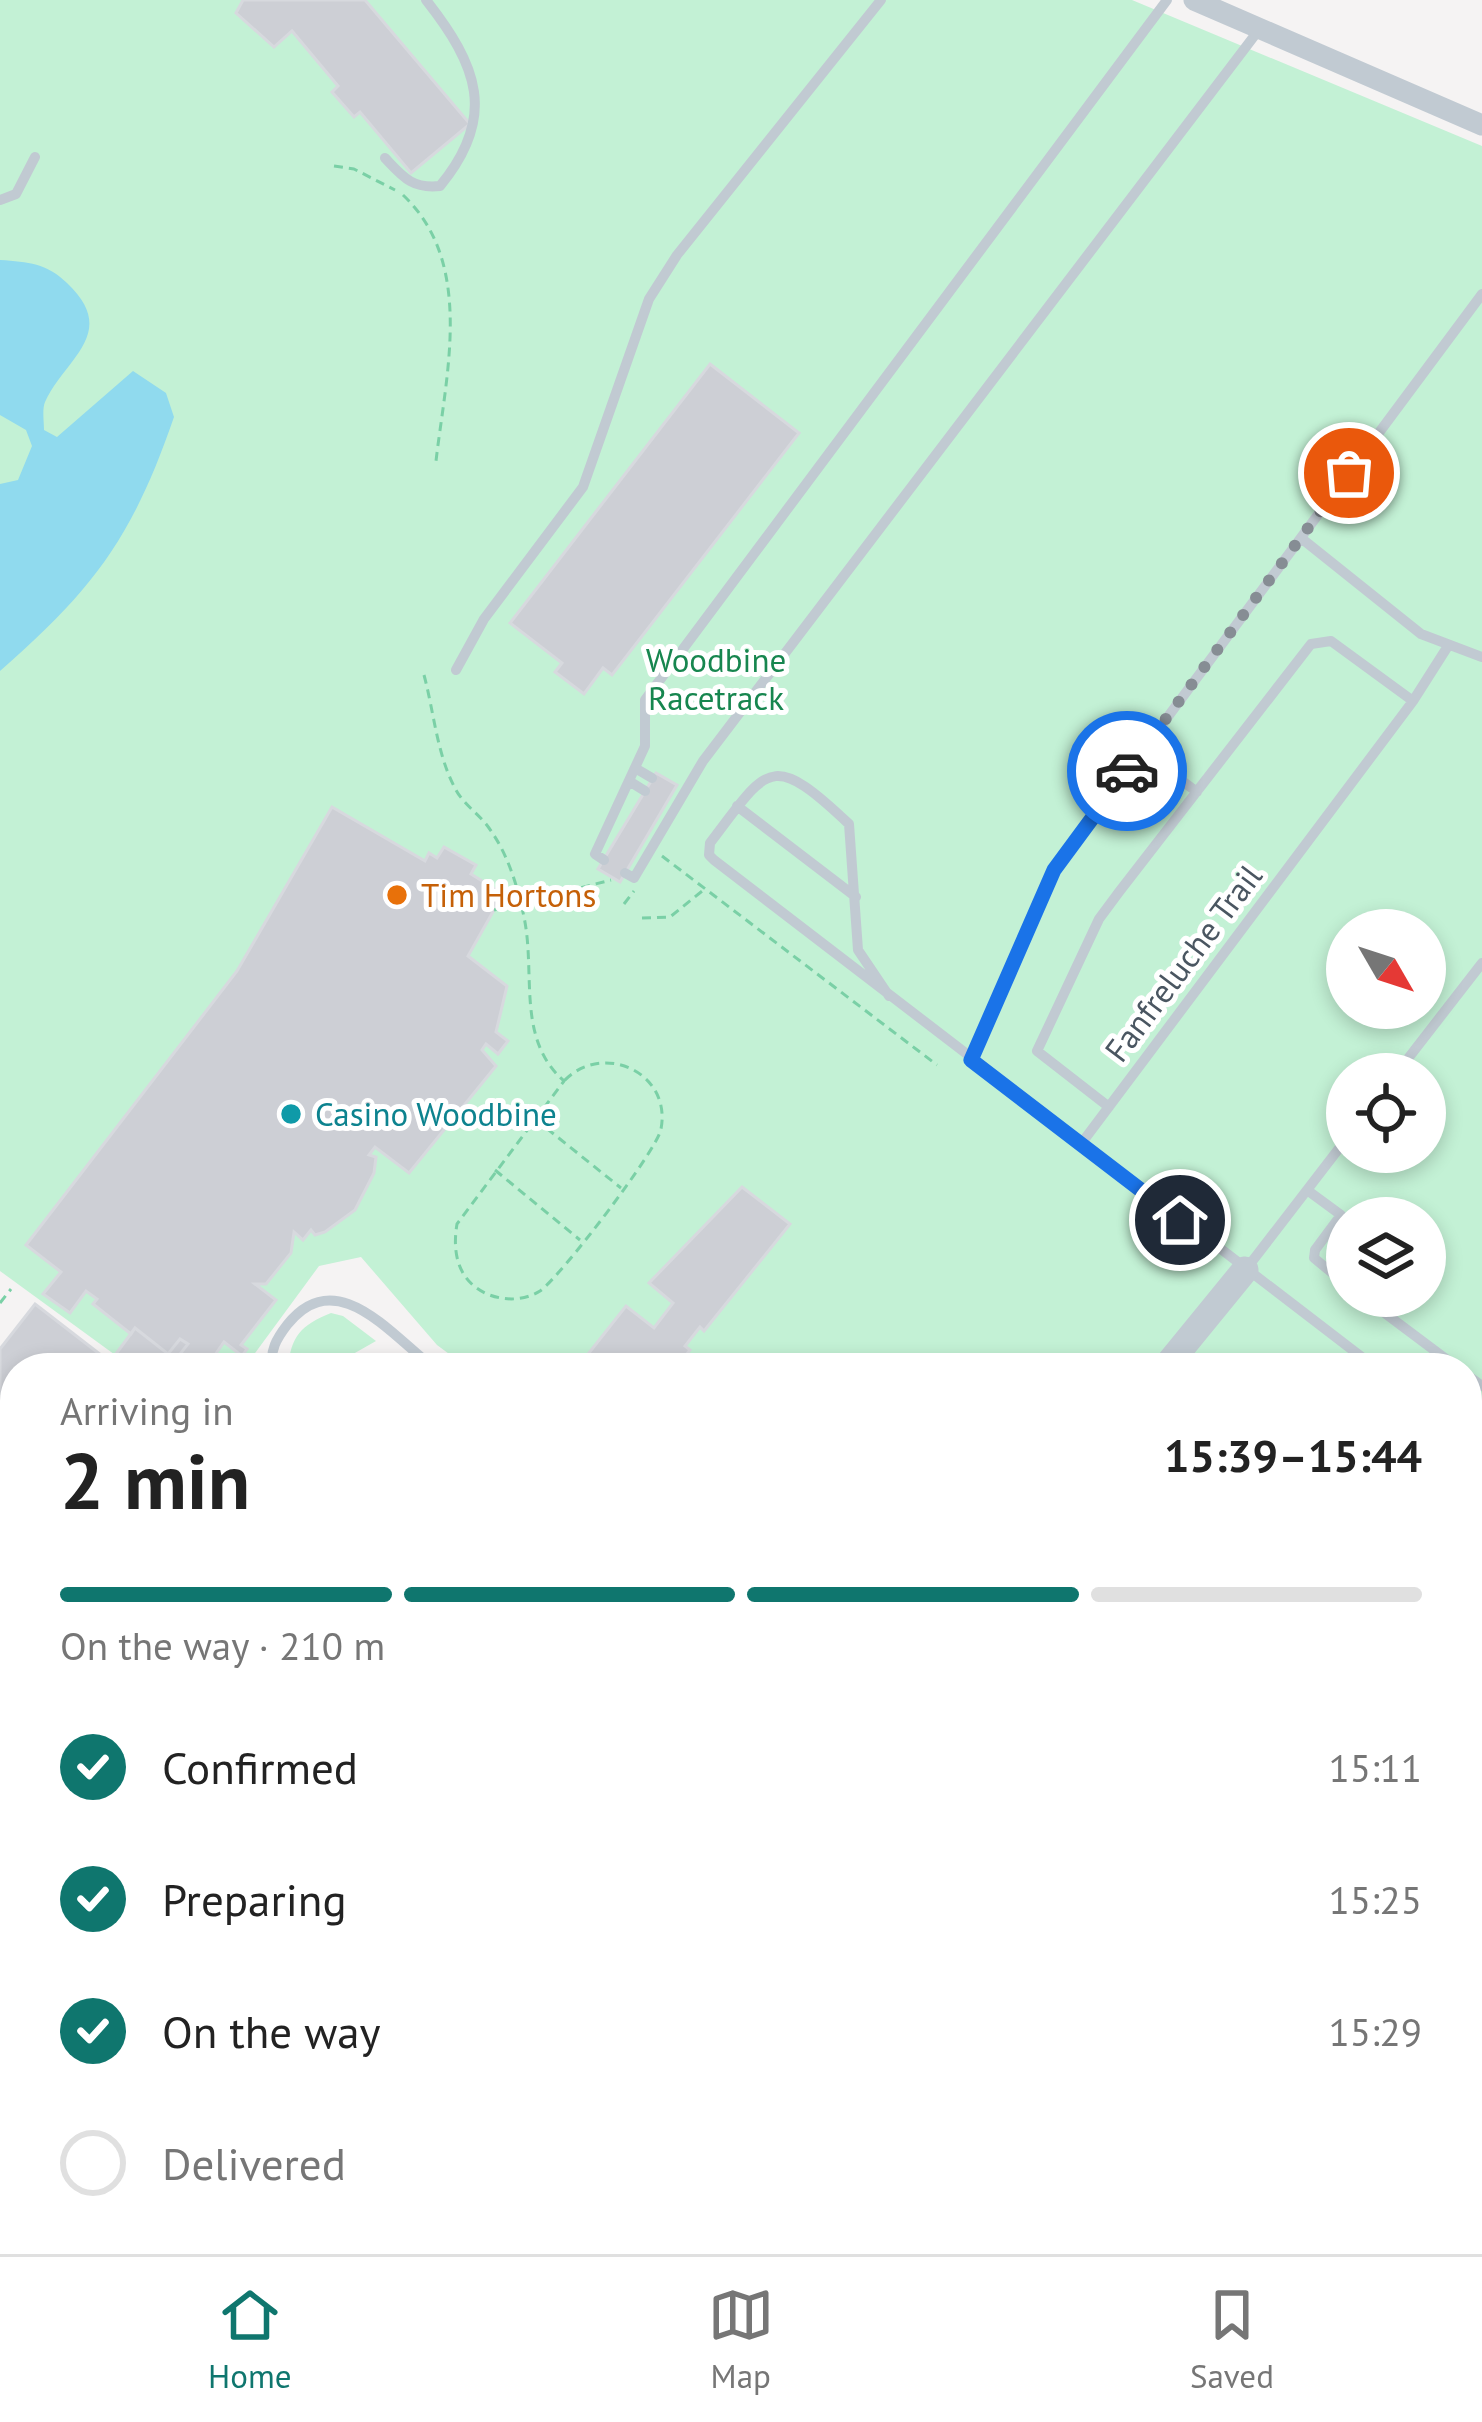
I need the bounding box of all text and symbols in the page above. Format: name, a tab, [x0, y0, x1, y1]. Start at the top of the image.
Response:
pin	[1298, 422, 1400, 524]
icon: bag	[1316, 440, 1382, 506]
park label: Woodbine Racetrack	[646, 638, 786, 719]
courier	[1067, 711, 1187, 831]
icon: car	[1094, 738, 1160, 804]
street label: Fanfreluche Trail	[1094, 855, 1271, 1070]
place label: Tim Hortons	[421, 873, 596, 916]
marker: Tim Hortons	[384, 882, 410, 908]
north arrow	[1326, 909, 1446, 1029]
map controls	[1326, 909, 1446, 1317]
button: locate	[1326, 1053, 1446, 1173]
place label: Casino Woodbine	[315, 1092, 557, 1135]
marker: Casino Woodbine	[278, 1101, 304, 1127]
pin	[1129, 1169, 1231, 1271]
icon: home	[1147, 1187, 1213, 1253]
button: layers	[1326, 1197, 1446, 1317]
text: Arriving in	[60, 1385, 234, 1436]
text: 15:39–15:44	[1164, 1426, 1422, 1484]
text: 2 min	[60, 1430, 250, 1531]
text: On the way · 210 m	[60, 1620, 385, 1671]
icon: check	[60, 1734, 126, 1800]
text: Confirmed	[162, 1738, 358, 1796]
text: 15:11	[1328, 1742, 1422, 1793]
icon: check	[60, 1866, 126, 1932]
text: Preparing	[162, 1870, 347, 1928]
text: 15:25	[1328, 1874, 1422, 1925]
icon: check	[60, 1998, 126, 2064]
text: On the way	[162, 2002, 381, 2060]
text: 15:29	[1328, 2006, 1422, 2057]
text: Delivered	[162, 2134, 346, 2192]
tab: Home	[208, 2282, 292, 2397]
tab: Map	[708, 2282, 774, 2397]
tab: Saved	[1190, 2282, 1274, 2397]

